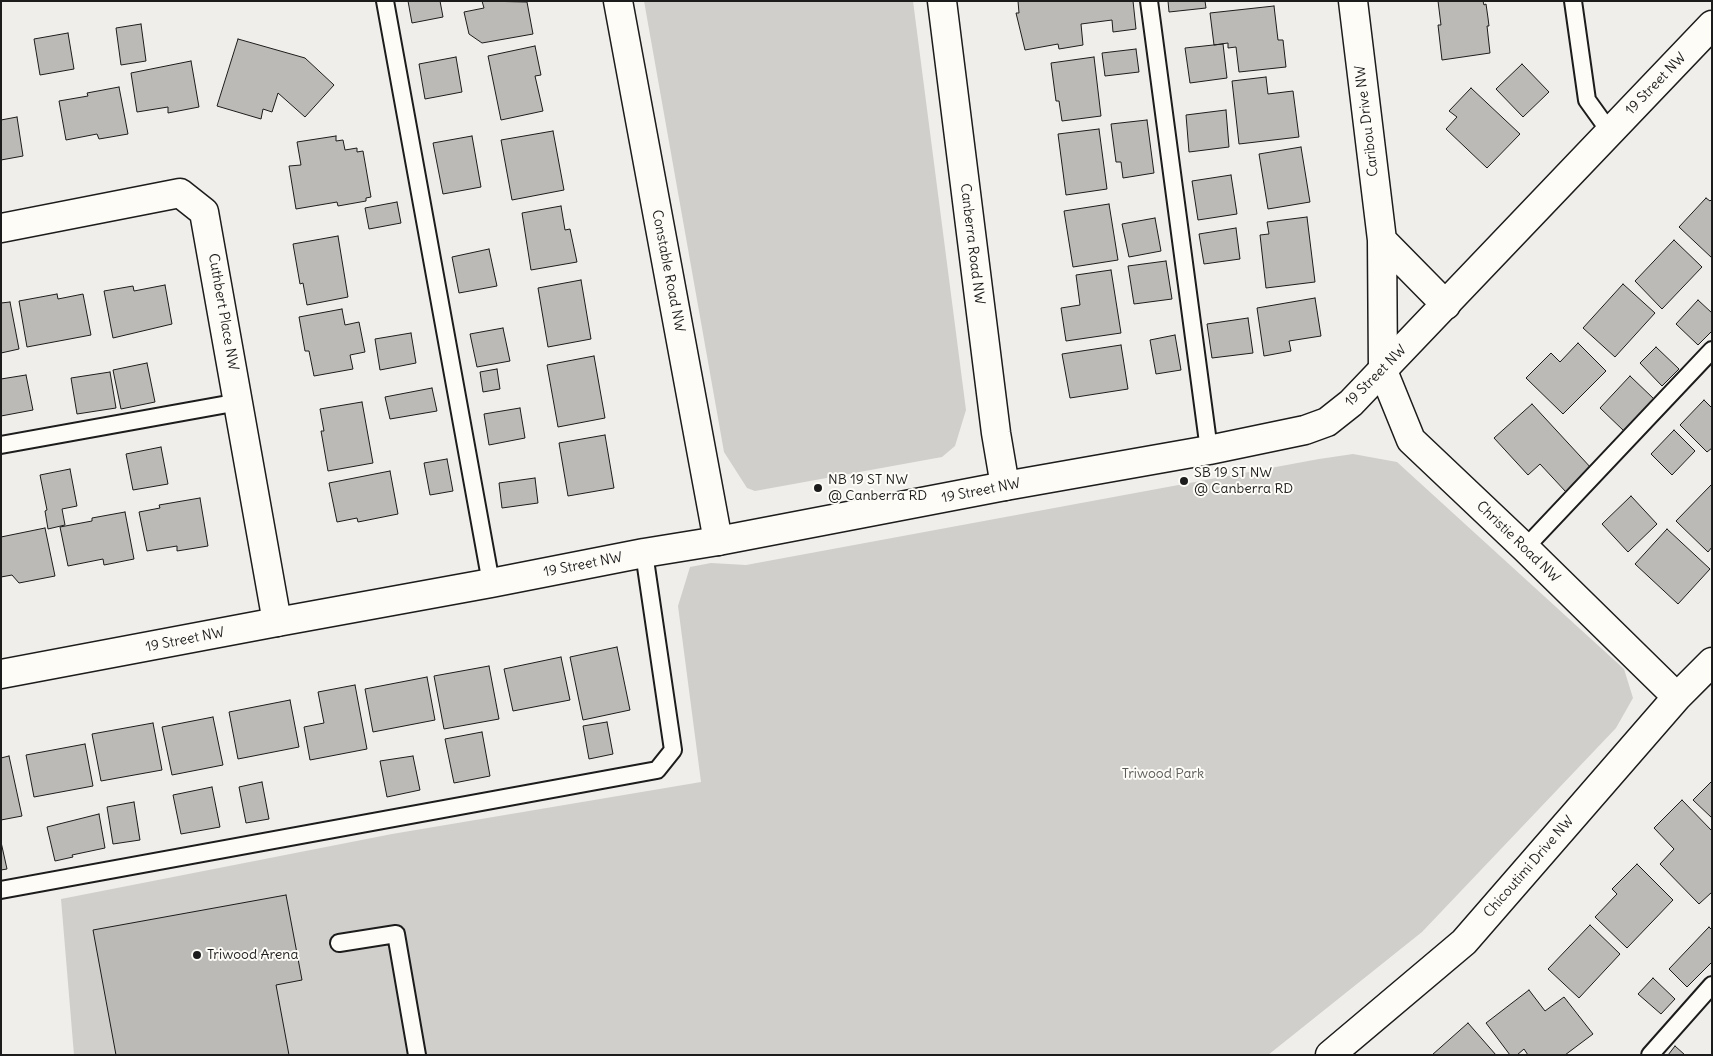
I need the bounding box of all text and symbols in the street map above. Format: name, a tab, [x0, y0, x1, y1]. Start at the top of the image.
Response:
street label: 19 Street NW	[1622, 49, 1690, 119]
street label: Caribou Drive NW	[1352, 64, 1382, 178]
street label: Canberra Road NW	[956, 183, 988, 305]
street label: Constable Road NW	[648, 208, 688, 334]
street label: Cuthbert Place NW	[204, 252, 242, 372]
street label: 19 Street NW	[1342, 342, 1410, 410]
place label: SB 19 ST NW @ Canberra RD	[1194, 465, 1293, 498]
place label: NB 19 ST NW @ Canberra RD	[828, 472, 927, 504]
street label: 19 Street NW	[940, 475, 1022, 507]
marker: SB 19 ST NW @ Canberra RD	[1178, 475, 1190, 487]
marker: NB 19 ST NW @ Canberra RD	[812, 482, 824, 494]
street label: Christie Road NW	[1473, 498, 1563, 586]
street label: 19 Street NW	[542, 549, 624, 581]
street label: 19 Street NW	[144, 624, 226, 656]
park label: Triwood Park	[1122, 766, 1204, 782]
street label: Chicoutimi Drive NW	[1480, 813, 1578, 921]
place label: Triwood Arena	[207, 947, 298, 963]
marker: Triwood Arena	[191, 949, 203, 961]

